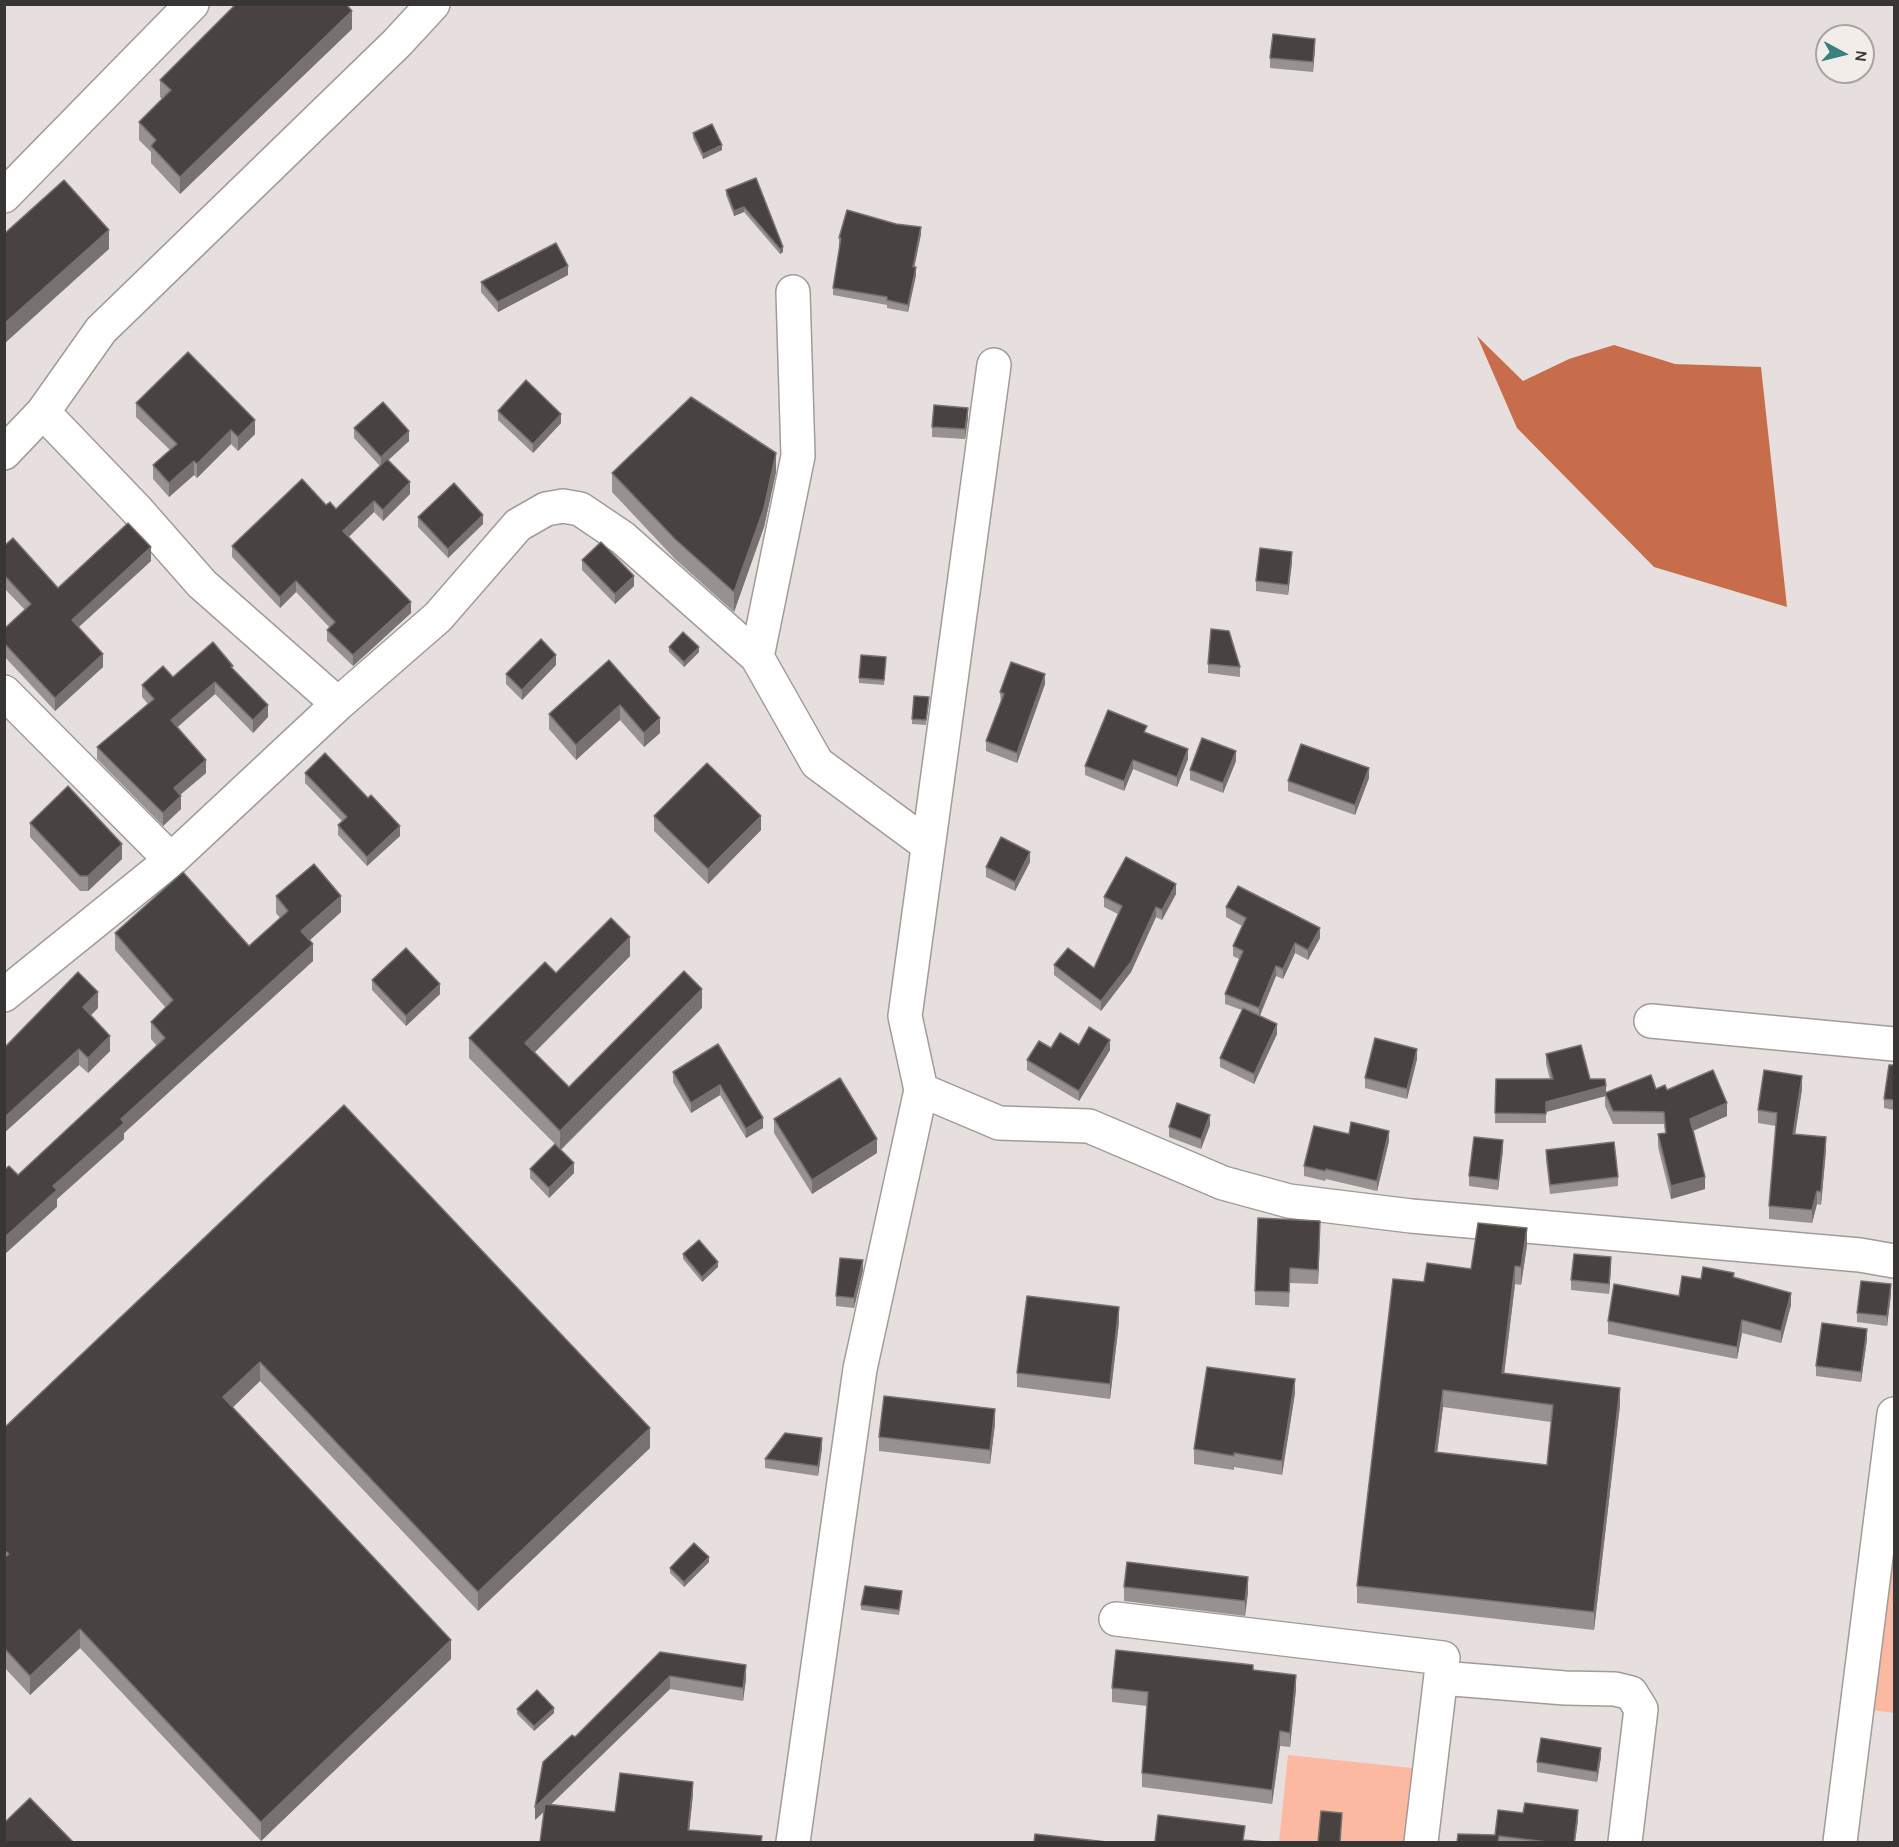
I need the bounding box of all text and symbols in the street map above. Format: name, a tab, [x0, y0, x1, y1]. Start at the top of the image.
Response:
north arrow	[1815, 24, 1875, 84]
text: N	[1851, 49, 1872, 63]

